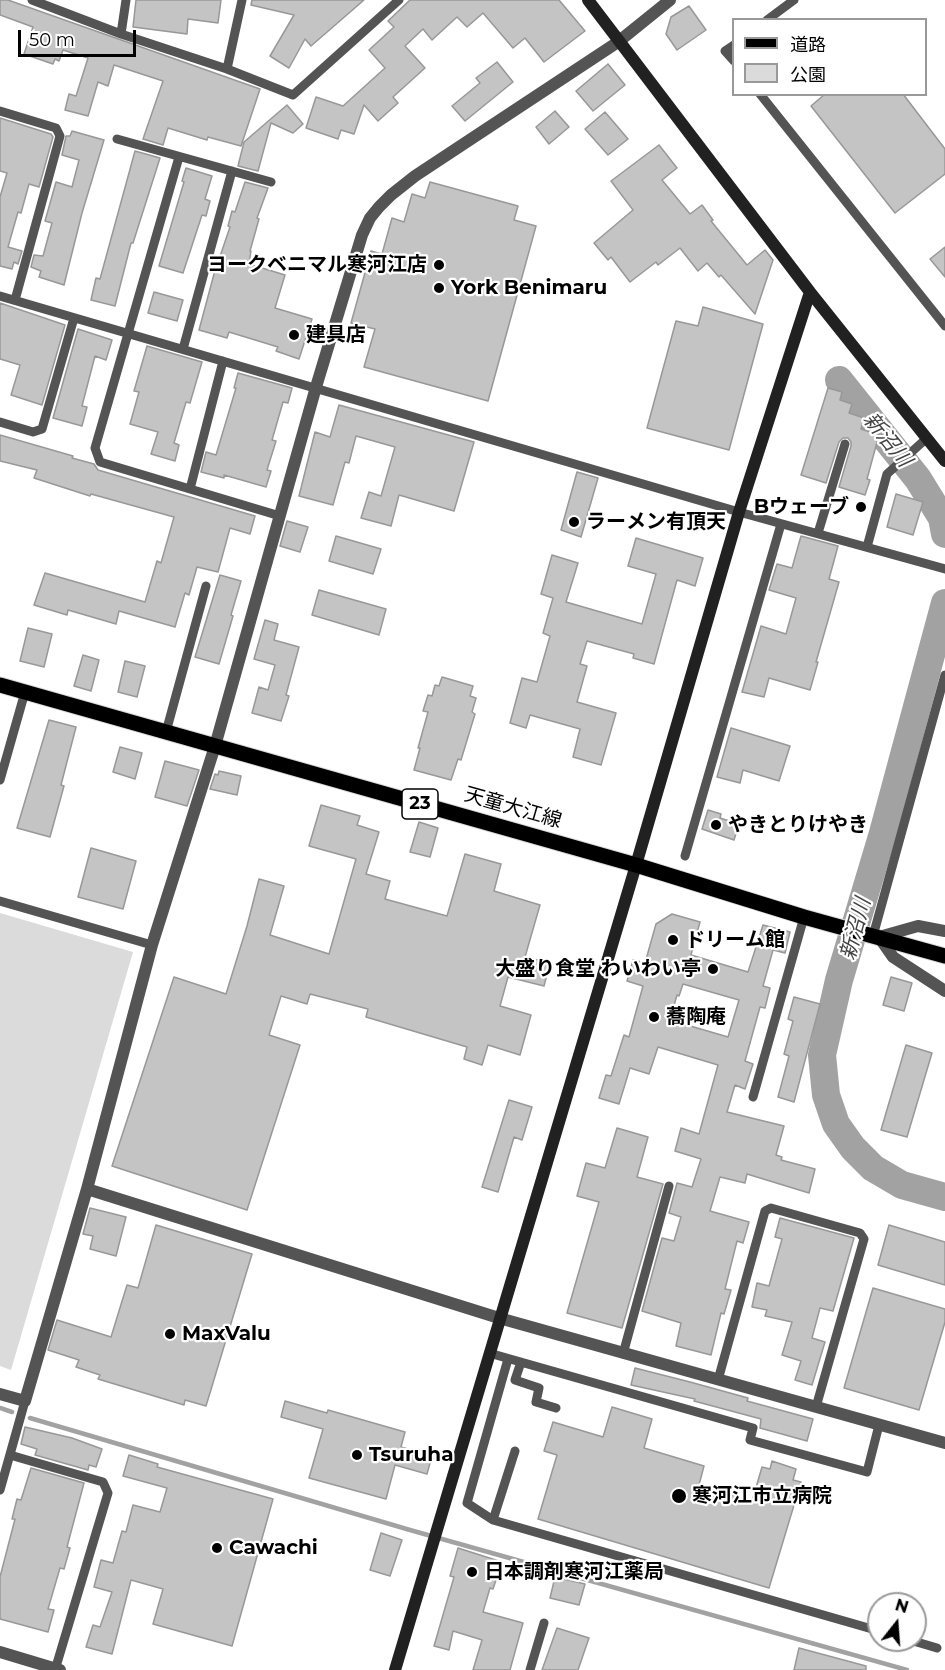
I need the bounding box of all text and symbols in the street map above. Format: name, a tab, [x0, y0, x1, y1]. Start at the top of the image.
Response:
scale bar	[21, 18, 140, 56]
legend	[732, 18, 927, 96]
text: 50 m	[29, 29, 75, 51]
text: 道路	[790, 34, 826, 56]
text: 公園	[790, 64, 826, 86]
place label: ヨークベニマル寒河江店	[207, 253, 427, 277]
marker: ヨークベニマル寒河江店	[432, 258, 446, 272]
place label: York Benimaru	[451, 276, 607, 300]
marker: York Benimaru	[432, 281, 446, 295]
place label: 建具店	[306, 323, 366, 347]
marker: 建具店	[287, 328, 301, 342]
water label: 新沼川	[857, 408, 917, 472]
place label: Bウェーブ	[754, 495, 849, 519]
marker: Bウェーブ	[854, 500, 868, 514]
place label: ラーメン有頂天	[586, 510, 726, 534]
marker: ラーメン有頂天	[567, 515, 581, 529]
street label: 天童大江線	[462, 783, 564, 833]
road number: 23	[402, 789, 438, 819]
place label: やきとりけやき	[728, 813, 868, 837]
marker: やきとりけやき	[709, 818, 723, 832]
water label: 新沼川	[836, 895, 876, 963]
place label: ドリーム館	[685, 928, 785, 952]
marker: ドリーム館	[666, 933, 680, 947]
place label: 大盛り食堂 わいわい亭	[495, 957, 701, 981]
marker: 大盛り食堂 わいわい亭	[706, 962, 720, 976]
place label: 蕎陶庵	[666, 1005, 726, 1029]
marker: 蕎陶庵	[647, 1010, 661, 1024]
place label: MaxValu	[182, 1322, 271, 1346]
marker: MaxValu	[163, 1327, 177, 1341]
place label: Tsuruha	[369, 1443, 454, 1467]
marker: Tsuruha	[350, 1448, 364, 1462]
place label: 寒河江市立病院	[692, 1484, 832, 1508]
marker: 寒河江市立病院	[670, 1487, 688, 1505]
place label: Cawachi	[229, 1536, 318, 1560]
marker: Cawachi	[210, 1541, 224, 1555]
place label: 日本調剤寒河江薬局	[484, 1560, 664, 1584]
marker: 日本調剤寒河江薬局	[465, 1565, 479, 1579]
north arrow	[867, 1592, 927, 1652]
text: N	[893, 1595, 911, 1617]

